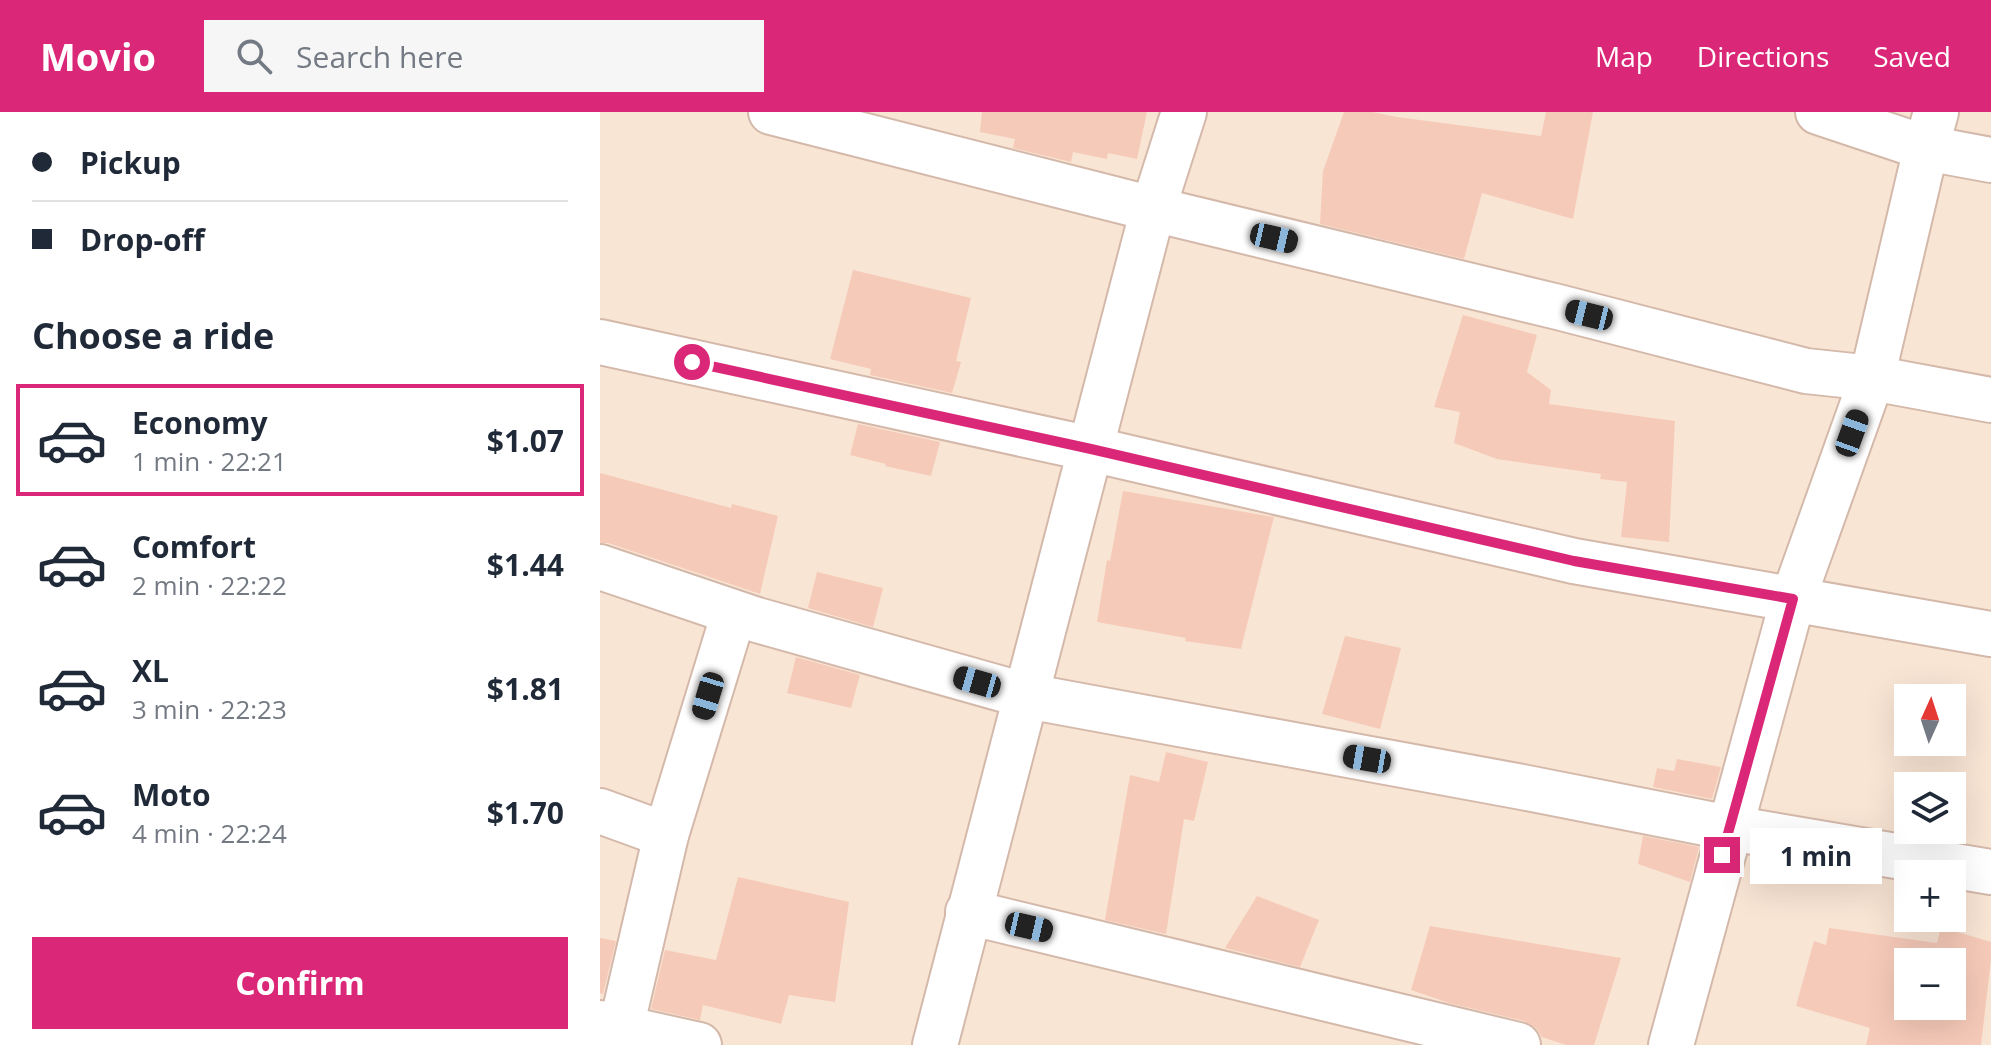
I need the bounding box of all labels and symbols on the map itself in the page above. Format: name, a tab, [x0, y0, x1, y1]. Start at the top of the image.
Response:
car	[1248, 221, 1300, 255]
car	[1563, 298, 1615, 332]
route start	[674, 344, 710, 380]
car	[1833, 406, 1871, 460]
car	[951, 664, 1003, 700]
car	[690, 670, 726, 722]
north arrow	[1894, 684, 1966, 756]
car	[1341, 743, 1393, 775]
callout: 1 min	[1750, 827, 1882, 883]
route end	[1704, 837, 1740, 873]
car	[1003, 910, 1055, 944]

